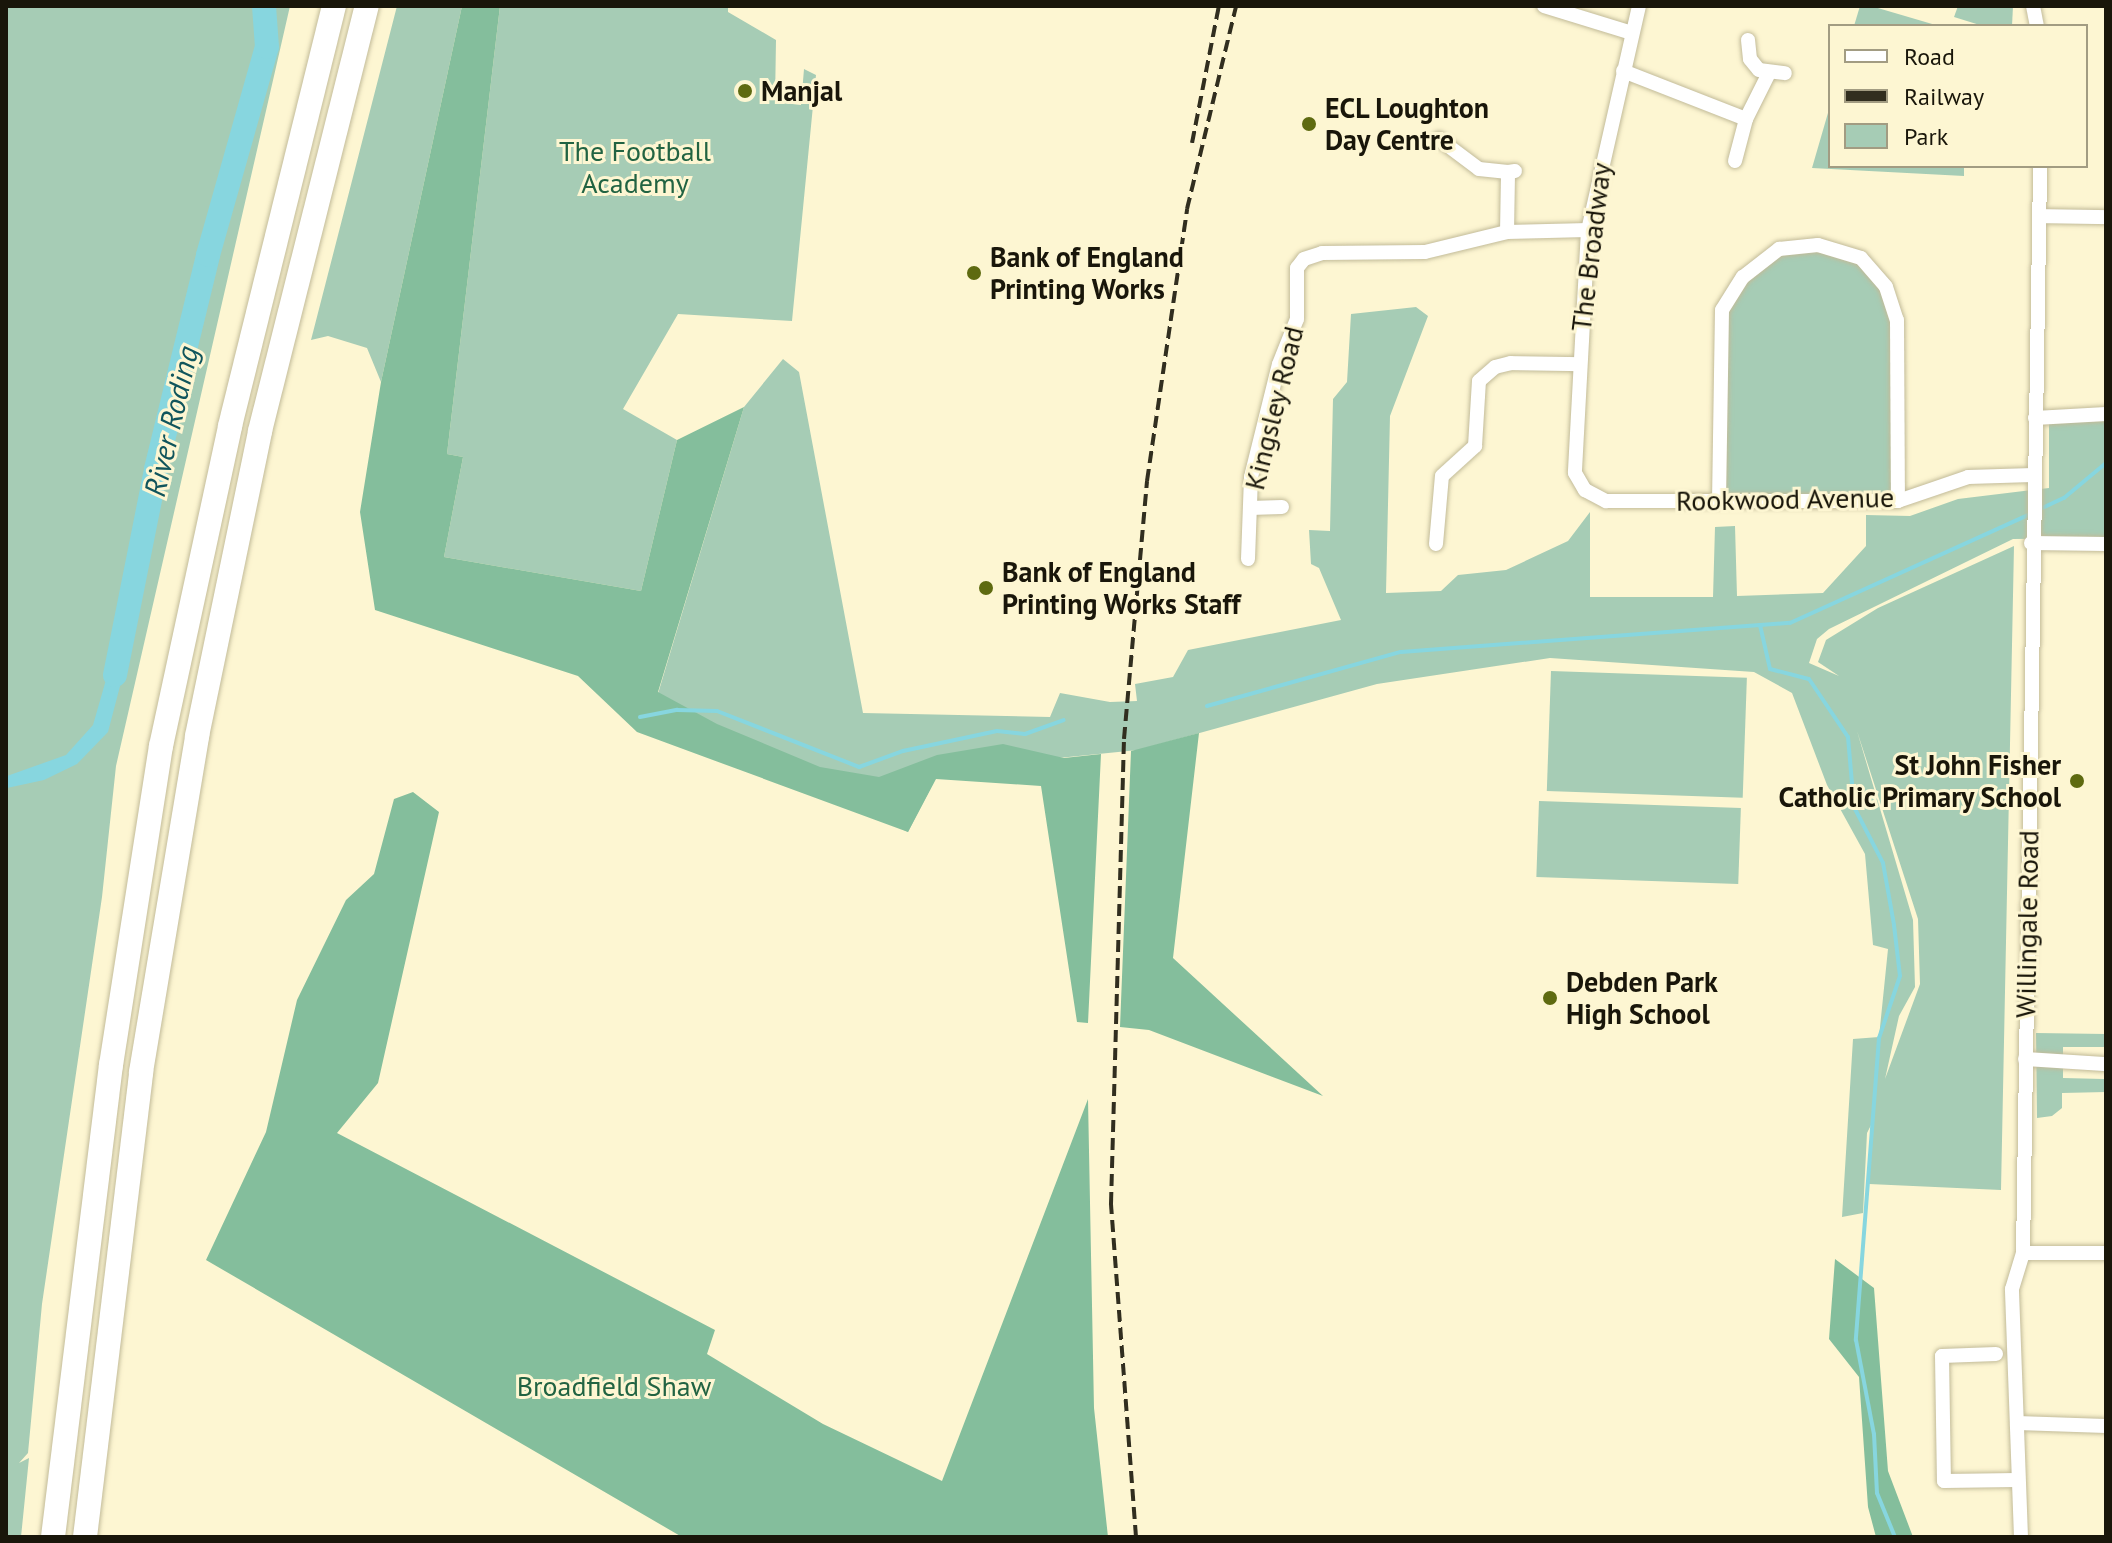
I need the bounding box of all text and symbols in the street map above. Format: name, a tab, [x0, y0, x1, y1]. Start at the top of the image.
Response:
legend	[1828, 24, 2088, 168]
text: Road	[1904, 41, 1955, 72]
place label: Manjal	[761, 74, 842, 108]
text: Railway	[1904, 81, 1984, 112]
marker: Manjal	[736, 82, 754, 100]
place label: ECL Loughton Day Centre	[1325, 91, 1490, 157]
marker: ECL Loughton Day Centre	[1300, 115, 1318, 133]
text: Park	[1904, 121, 1948, 152]
park label: The Football Academy	[559, 134, 711, 200]
street label: The Broadway	[1564, 161, 1618, 333]
place label: Bank of England Printing Works	[990, 240, 1185, 306]
marker: Bank of England Printing Works	[965, 264, 983, 282]
street label: Kingsley Road	[1237, 322, 1311, 494]
water label: River Roding	[136, 342, 206, 500]
street label: Rookwood Avenue	[1675, 480, 1895, 518]
place label: Bank of England Printing Works Staff	[1002, 555, 1241, 621]
marker: Bank of England Printing Works Staff	[977, 579, 995, 597]
place label: St John Fisher Catholic Primary School	[1777, 748, 2061, 814]
marker: St John Fisher Catholic Primary School	[2068, 772, 2086, 790]
street label: Willingale Road	[2009, 830, 2045, 1018]
place label: Debden Park High School	[1566, 965, 1718, 1031]
marker: Debden Park High School	[1541, 989, 1559, 1007]
park label: Broadfield Shaw	[517, 1369, 711, 1403]

